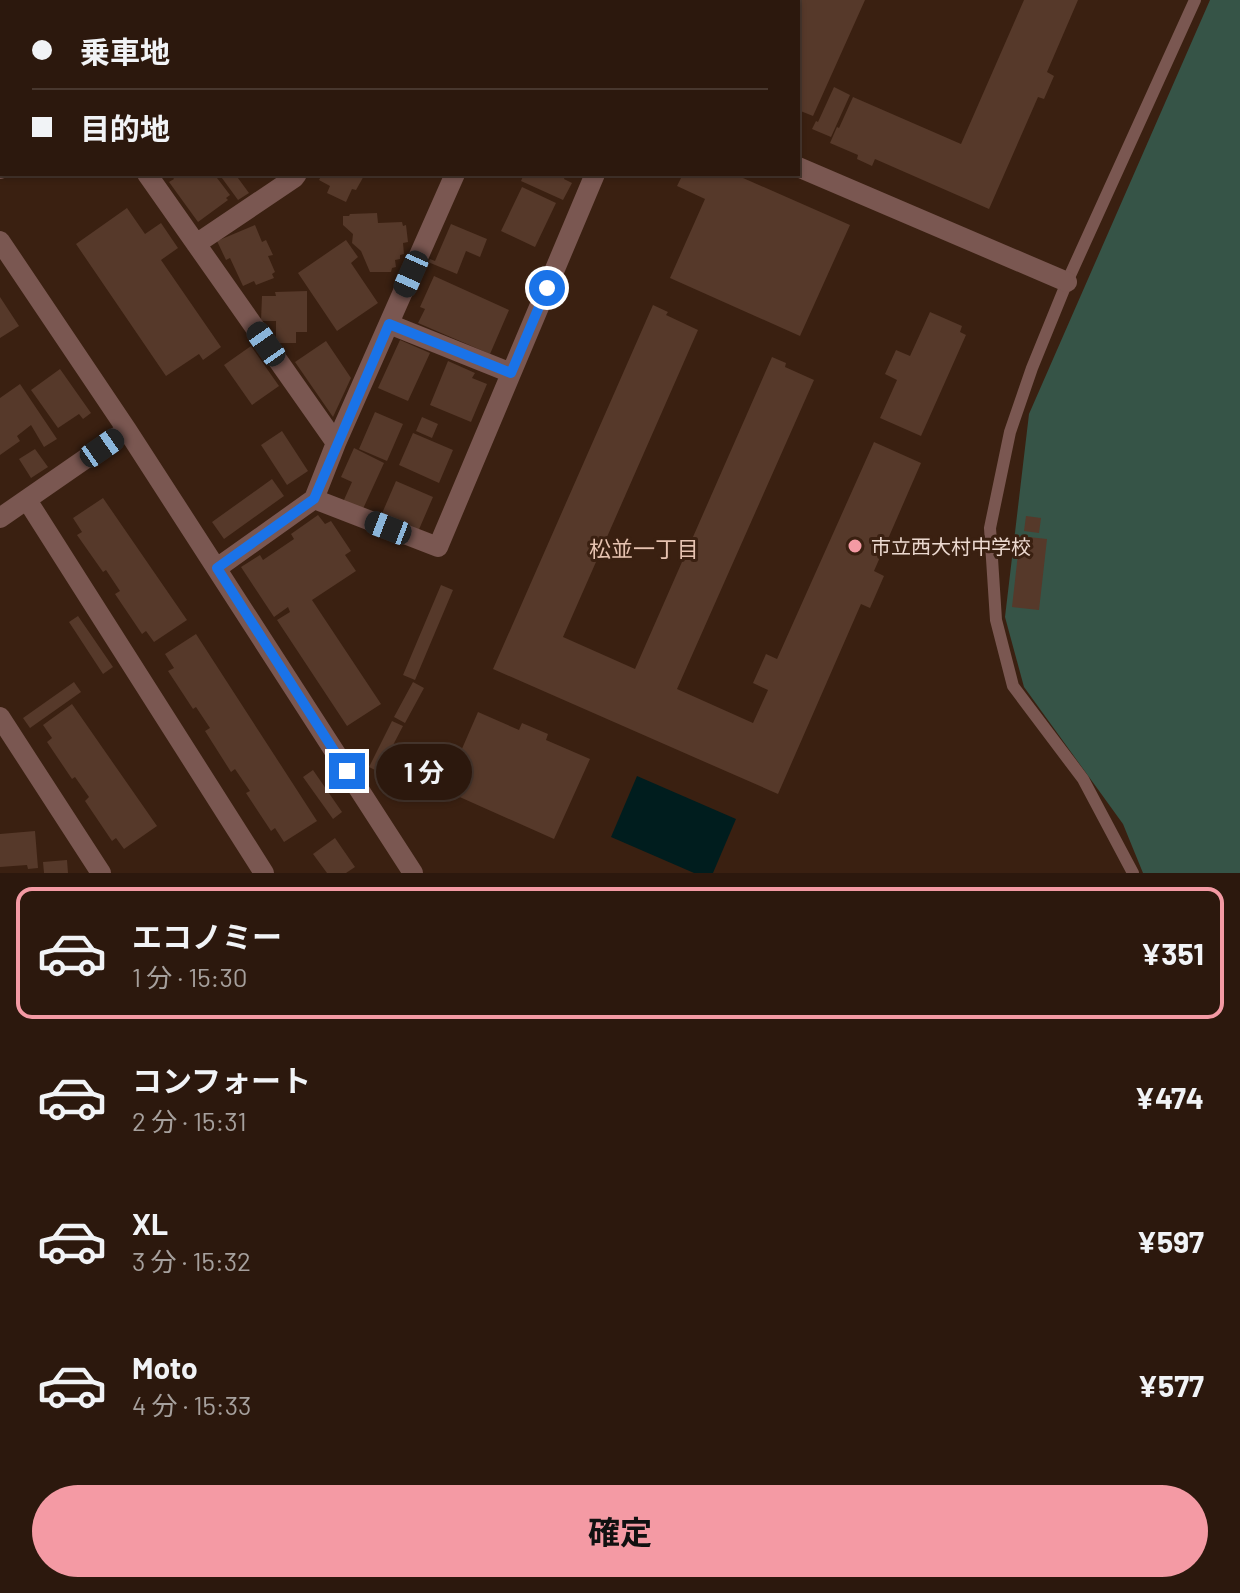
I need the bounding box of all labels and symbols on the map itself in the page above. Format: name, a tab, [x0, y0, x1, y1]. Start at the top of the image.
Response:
car	[390, 247, 432, 301]
route start	[529, 270, 565, 306]
car	[242, 317, 290, 371]
car	[75, 424, 129, 472]
car	[361, 508, 415, 548]
place label: 市立西大村中学校	[871, 534, 1031, 558]
district label: 松並一丁目	[589, 535, 699, 561]
marker: 市立西大村中学校	[846, 537, 864, 555]
callout: 1 分	[375, 743, 471, 799]
route end	[329, 753, 365, 789]

